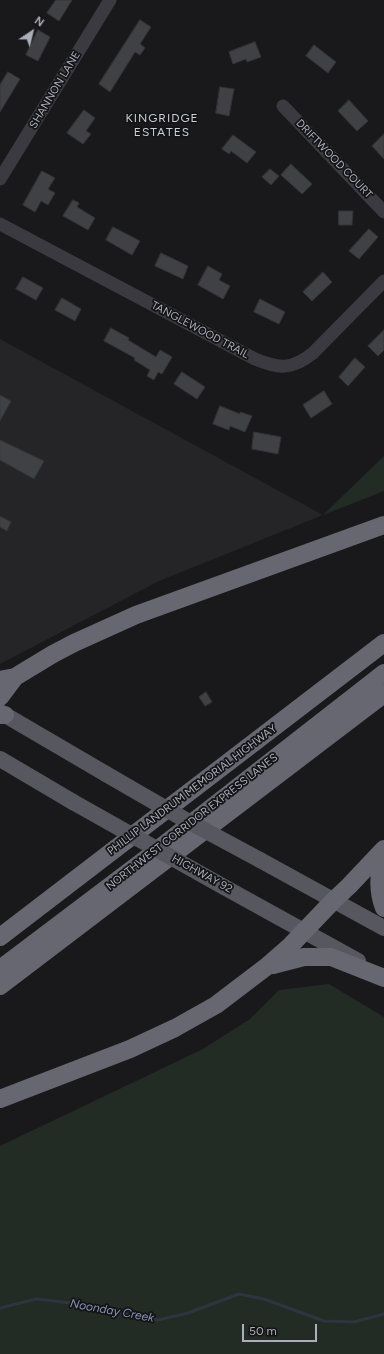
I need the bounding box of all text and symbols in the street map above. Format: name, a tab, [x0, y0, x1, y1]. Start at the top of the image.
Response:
north arrow	[12, 12, 52, 52]
text: N	[32, 14, 46, 30]
street label: SHANNON LANE	[27, 49, 83, 131]
district label: KINGRIDGE ESTATES	[125, 111, 199, 139]
street label: DRIFTWOOD COURT	[293, 117, 375, 201]
street label: TANGLEWOOD TRAIL	[149, 299, 251, 361]
street label: PHILLIP LANDRUM MEMORIAL HIGHWAY	[105, 722, 279, 858]
street label: NORTHWEST CORRIDOR EXPRESS LANES	[104, 751, 280, 893]
street label: HIGHWAY 92	[169, 852, 235, 896]
water label: Noonday Creek	[69, 1297, 155, 1325]
scale bar	[244, 1316, 319, 1342]
text: 50 m	[249, 1324, 277, 1338]

